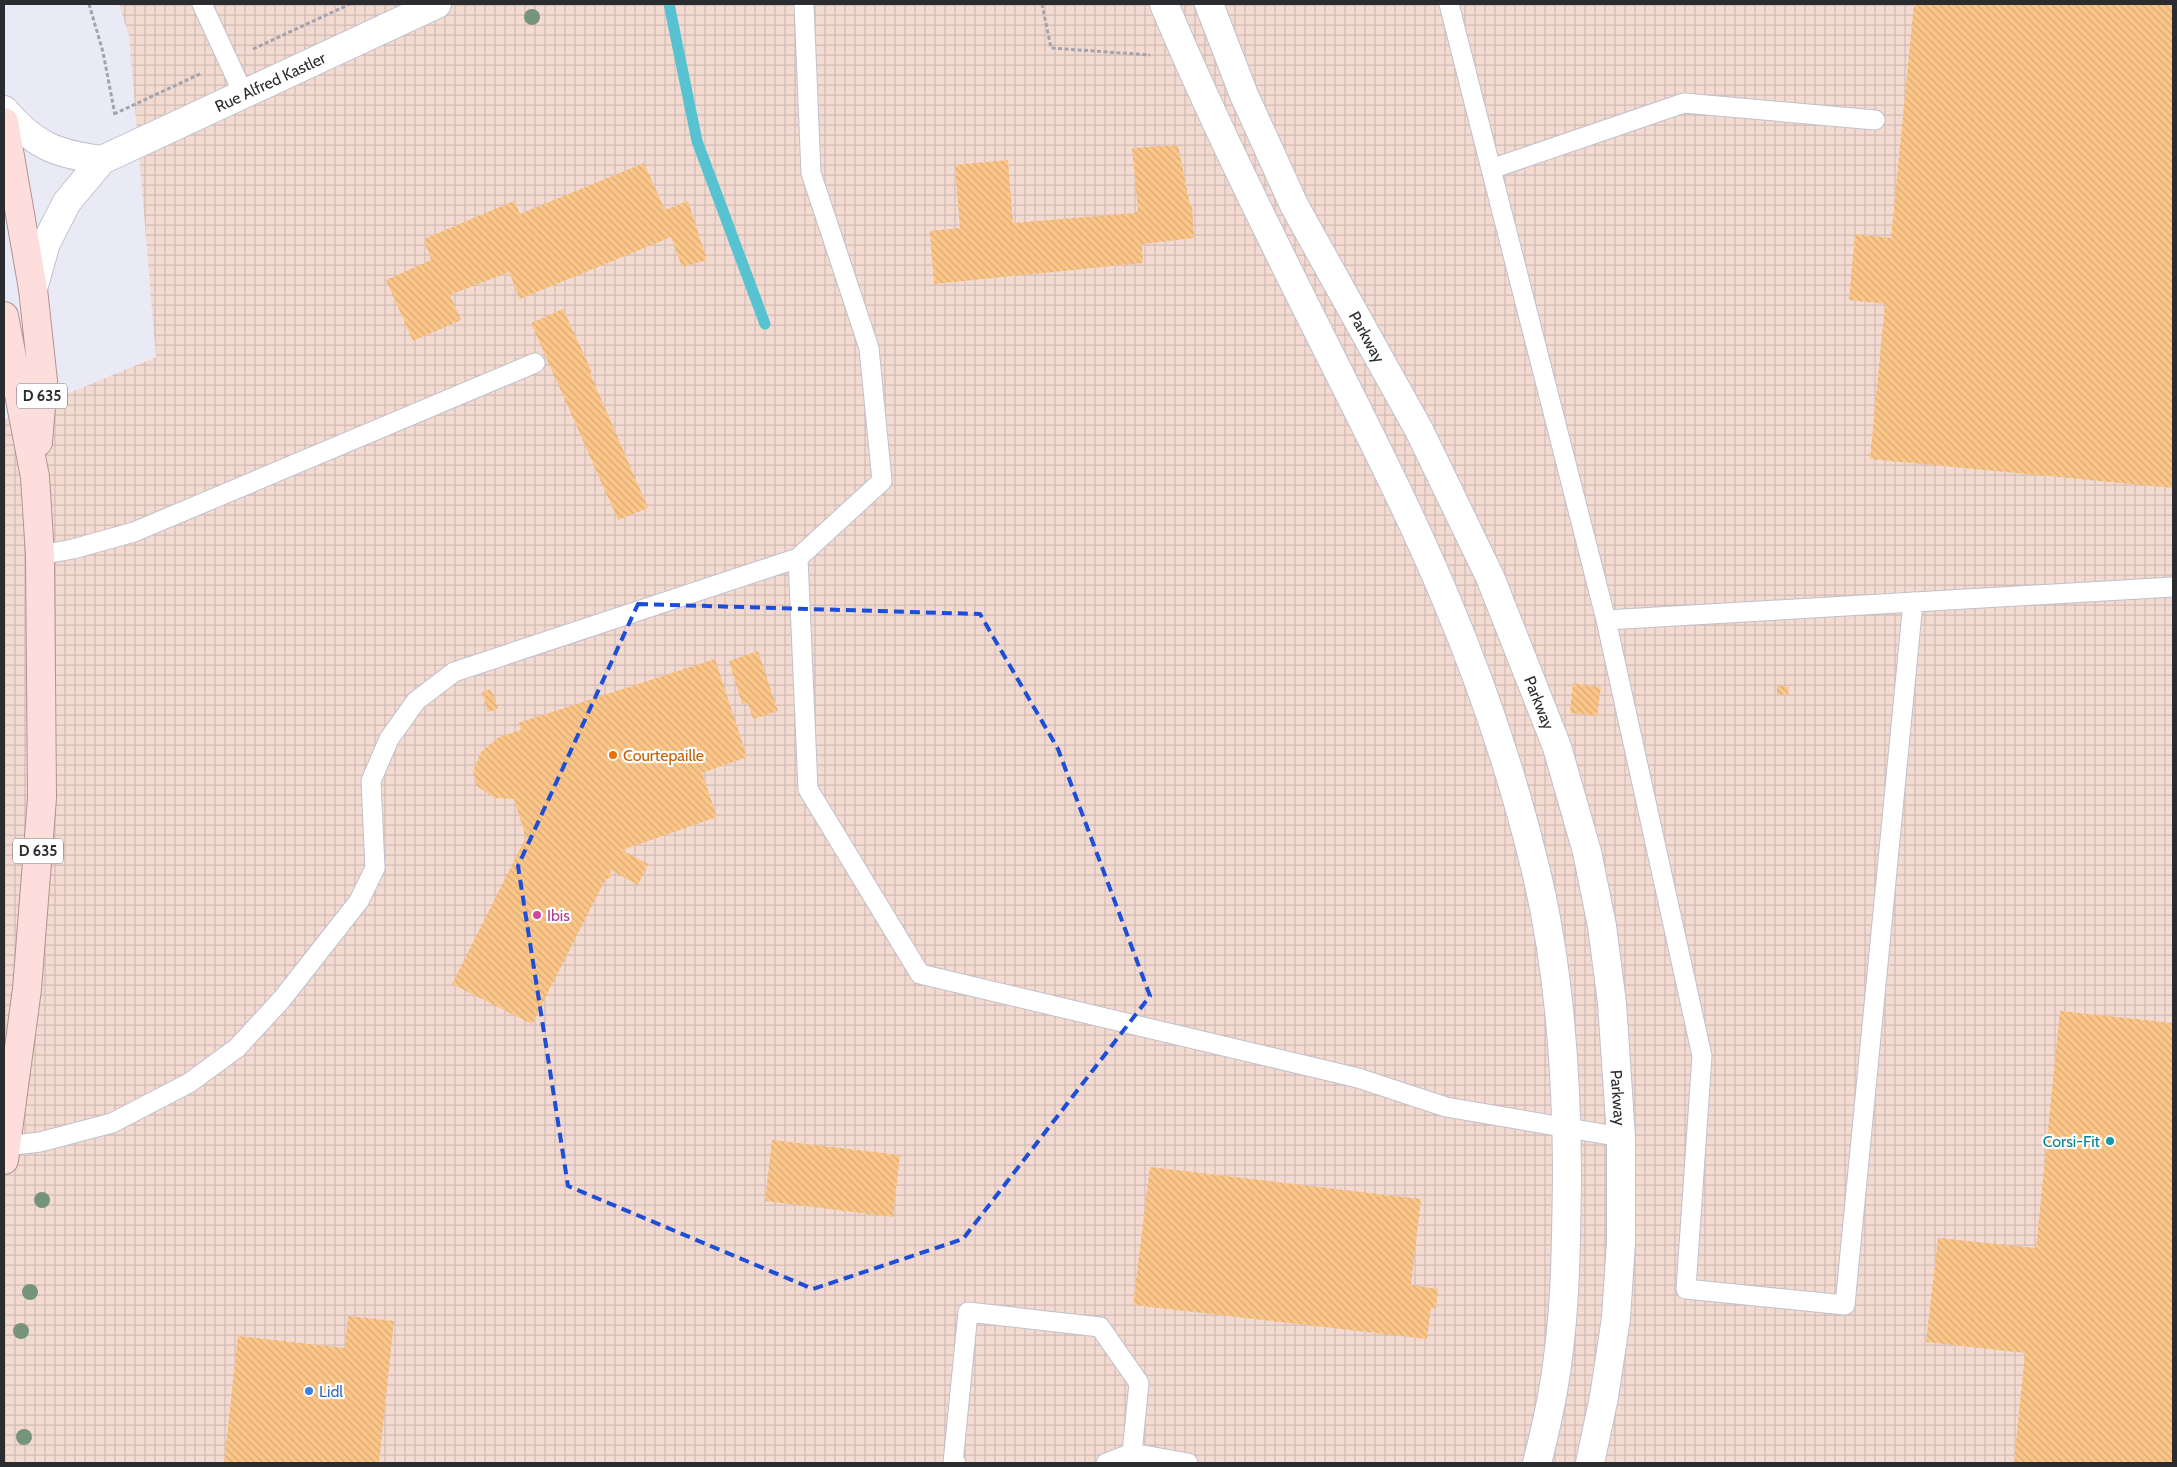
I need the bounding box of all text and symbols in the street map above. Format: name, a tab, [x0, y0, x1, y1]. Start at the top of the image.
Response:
street label: Rue Alfred Kastler	[212, 47, 329, 116]
street label: Parkway	[1345, 308, 1389, 366]
road number: D 635	[17, 384, 67, 408]
street label: Parkway	[1520, 673, 1559, 732]
place label: Courtepaille	[623, 746, 704, 765]
marker: Courtepaille	[607, 749, 619, 761]
road number: D 635	[13, 838, 63, 864]
place label: Ibis	[547, 906, 570, 925]
marker: Ibis	[531, 909, 543, 921]
street label: Parkway	[1607, 1069, 1630, 1126]
place label: Corsi-Fit	[2043, 1132, 2101, 1151]
marker: Corsi-Fit	[2104, 1135, 2116, 1147]
place label: Lidl	[319, 1382, 343, 1401]
marker: Lidl	[303, 1385, 315, 1397]

